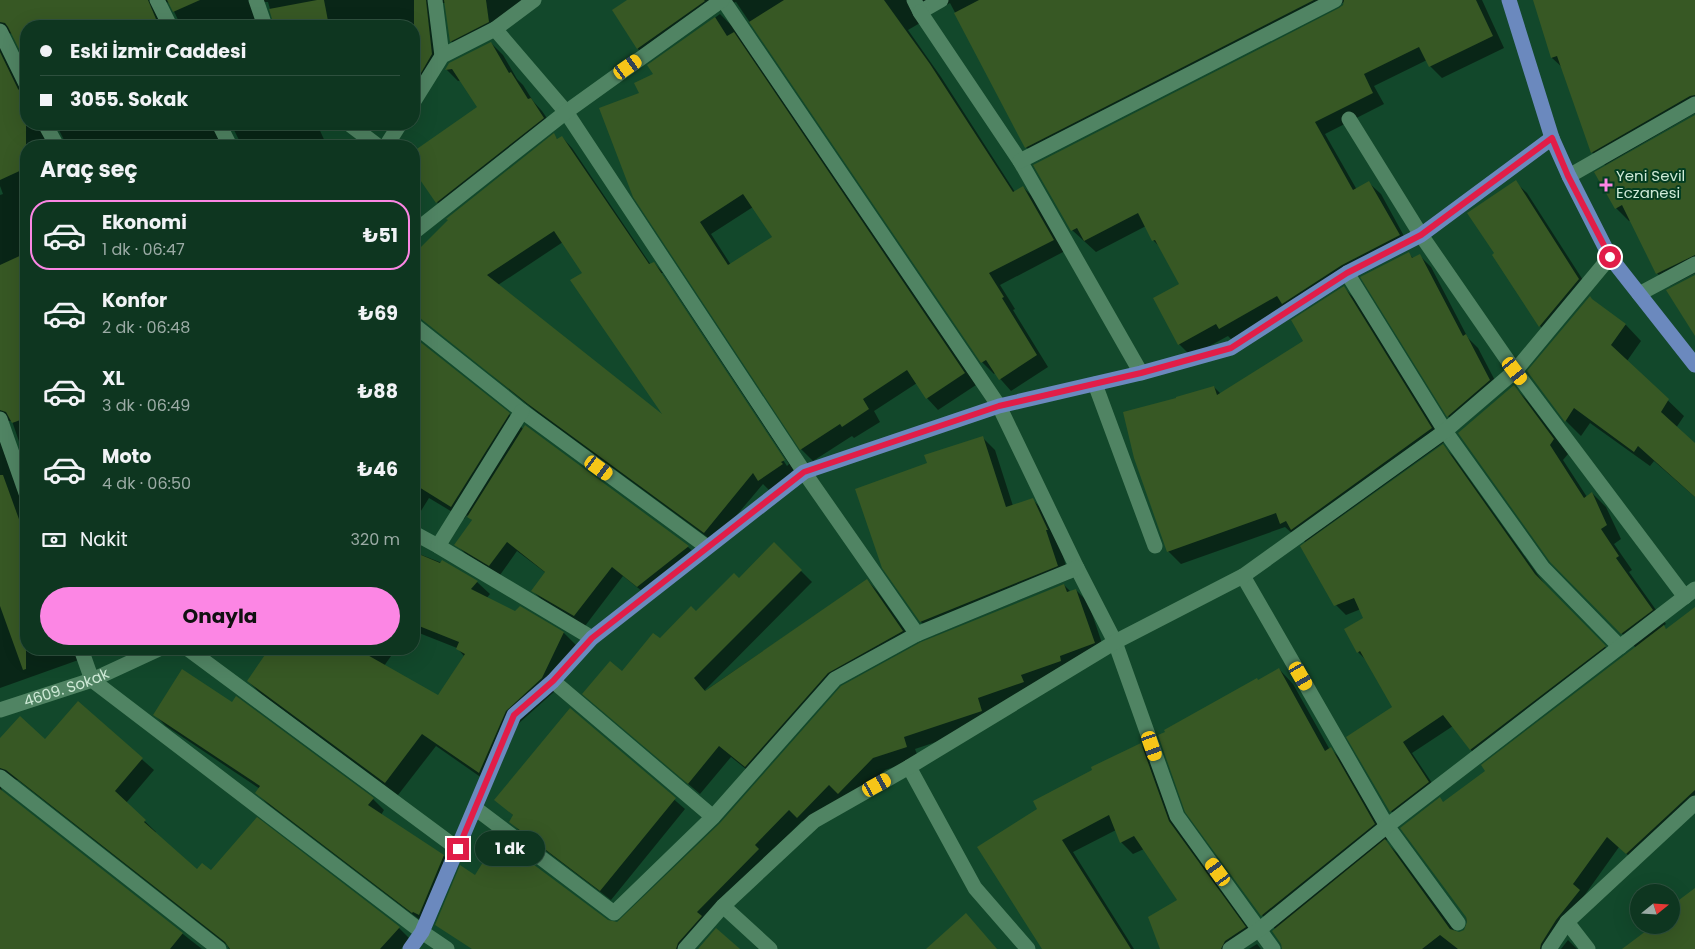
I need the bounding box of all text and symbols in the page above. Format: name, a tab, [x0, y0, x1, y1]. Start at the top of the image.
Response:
text: Eski İzmir Caddesi	[70, 38, 246, 65]
car	[611, 52, 644, 82]
text: 3055. Sokak	[70, 86, 188, 113]
text: Araç seç	[40, 154, 138, 185]
place label: Yeni Sevil Eczanesi	[1616, 165, 1685, 203]
marker: Yeni Sevil Eczanesi	[1600, 179, 1612, 191]
text: Ekonomi	[102, 209, 187, 236]
icon: car	[42, 213, 87, 258]
text: ₺51	[363, 222, 398, 249]
text: 1 dk · 06:47	[102, 238, 185, 261]
route start	[1599, 246, 1621, 268]
text: Konfor	[102, 287, 167, 314]
icon: car	[42, 291, 87, 336]
text: ₺69	[358, 300, 398, 327]
text: 2 dk · 06:48	[102, 316, 190, 339]
car	[1499, 355, 1530, 387]
text: XL	[102, 365, 125, 392]
icon: car	[42, 369, 87, 414]
text: ₺88	[358, 378, 398, 405]
text: 3 dk · 06:49	[102, 394, 190, 417]
text: Moto	[102, 443, 151, 470]
icon: car	[42, 447, 87, 492]
car	[582, 453, 615, 483]
text: ₺46	[357, 456, 398, 483]
text: 4 dk · 06:50	[102, 472, 191, 495]
icon: cash	[40, 526, 68, 554]
text: Nakit	[80, 526, 128, 553]
text: 320 m	[351, 528, 400, 551]
button: Onayla	[40, 587, 400, 645]
car	[1287, 659, 1314, 693]
street label: 4609. Sokak	[21, 662, 113, 712]
car	[1140, 729, 1163, 763]
car	[860, 771, 893, 799]
callout: 1 dk	[476, 832, 546, 866]
text: 1 dk	[495, 837, 525, 860]
route end	[447, 838, 469, 860]
car	[1203, 855, 1232, 889]
north arrow	[1630, 884, 1680, 934]
map controls	[1630, 884, 1680, 934]

